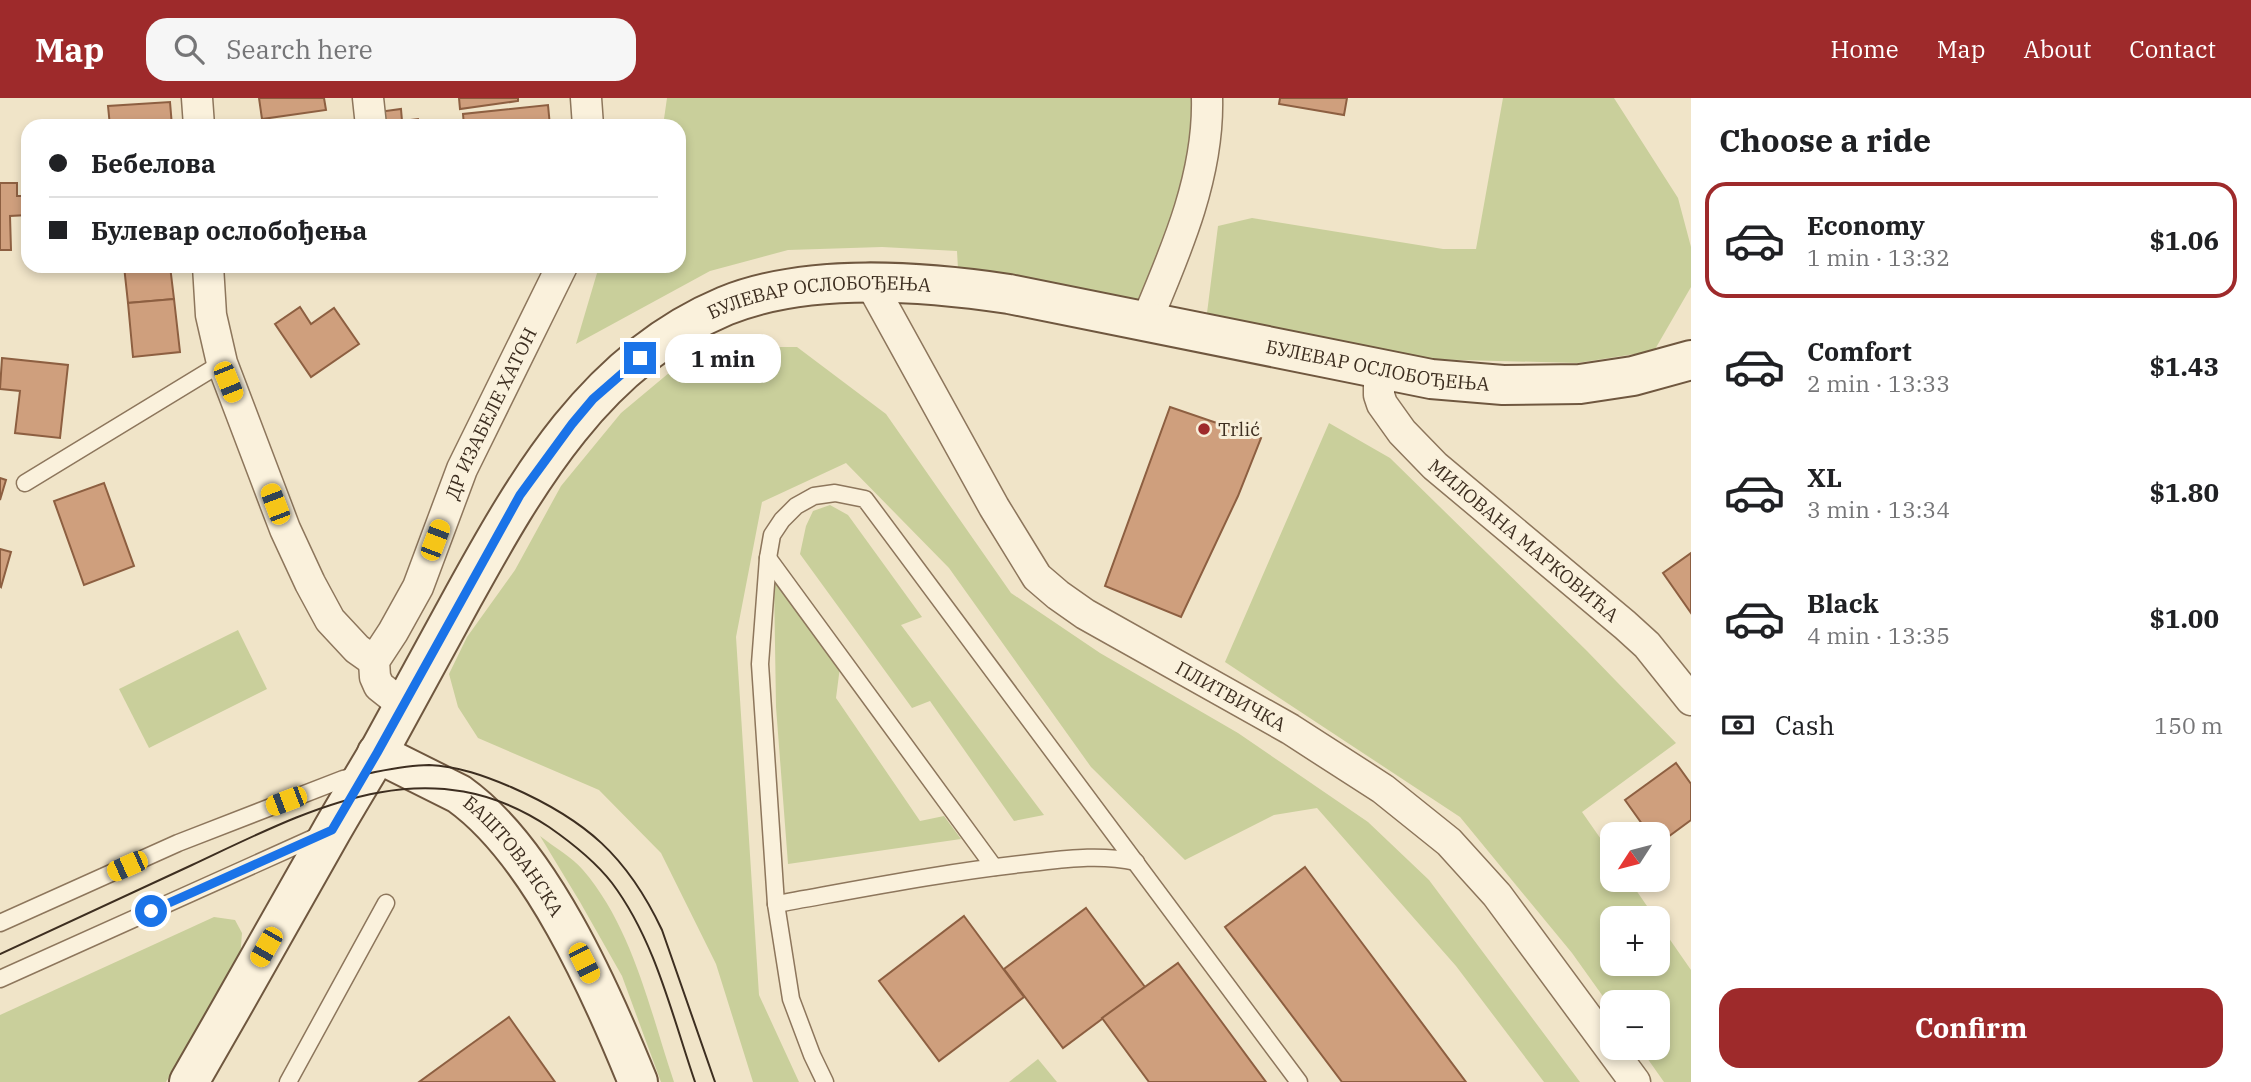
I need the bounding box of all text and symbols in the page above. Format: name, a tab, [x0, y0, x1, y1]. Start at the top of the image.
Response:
search box	[146, 18, 636, 81]
text: Map	[35, 28, 104, 71]
icon: search	[170, 30, 208, 68]
text: Search here	[226, 32, 373, 66]
text: Home	[1831, 33, 1899, 65]
text: Map	[1937, 33, 1985, 65]
text: About	[2023, 33, 2091, 65]
text: Contact	[2129, 33, 2216, 65]
text: Choose a ride	[1719, 119, 1931, 161]
text: Бебелова	[91, 146, 216, 180]
text: Economy	[1807, 208, 1925, 242]
icon: car	[1723, 209, 1786, 272]
text: Булевар ослобођења	[91, 213, 367, 247]
text: $1.06	[2149, 223, 2219, 257]
text: 1 min · 13:32	[1807, 242, 1950, 272]
street label: БУЛЕВАР ОСЛОБОЂЕЊА	[703, 270, 932, 324]
street label: ДР ИЗАБЕЛЕ ХАТОН	[440, 323, 542, 503]
callout: 1 min	[664, 334, 780, 382]
street label: БУЛЕВАР ОСЛОБОЂЕЊА	[1264, 334, 1491, 396]
text: Comfort	[1807, 334, 1912, 368]
icon: car	[1723, 335, 1786, 398]
route end	[624, 342, 656, 374]
text: 1 min	[691, 343, 755, 373]
text: $1.43	[2149, 349, 2219, 383]
car	[211, 359, 246, 405]
text: 2 min · 13:33	[1807, 368, 1950, 398]
place label: Trlić	[1218, 417, 1260, 441]
marker: Trlić	[1196, 421, 1212, 437]
street label: МИЛОВАНА МАРКОВИЋА	[1424, 454, 1624, 627]
text: XL	[1807, 460, 1842, 494]
icon: car	[1723, 461, 1786, 524]
text: $1.80	[2149, 475, 2219, 509]
car	[258, 481, 293, 527]
text: 3 min · 13:34	[1807, 494, 1950, 524]
car	[418, 517, 453, 563]
text: Black	[1807, 586, 1879, 620]
icon: car	[1723, 587, 1786, 650]
text: $1.00	[2149, 601, 2219, 635]
text: 4 min · 13:35	[1807, 620, 1950, 650]
street label: ПЛИТВИЧКА	[1172, 655, 1291, 736]
icon: cash	[1719, 706, 1757, 744]
text: Cash	[1775, 708, 1835, 742]
text: 150 m	[2154, 710, 2223, 740]
car	[263, 784, 310, 818]
street label: БАШТОВАНСКА	[459, 790, 569, 921]
north arrow	[1600, 822, 1670, 892]
map controls	[1600, 822, 1670, 1060]
car	[104, 848, 151, 884]
route start	[135, 895, 167, 927]
button: +	[1600, 906, 1670, 976]
car	[247, 924, 286, 970]
car	[566, 940, 603, 986]
button: Confirm	[1719, 988, 2223, 1068]
button: −	[1600, 990, 1670, 1060]

